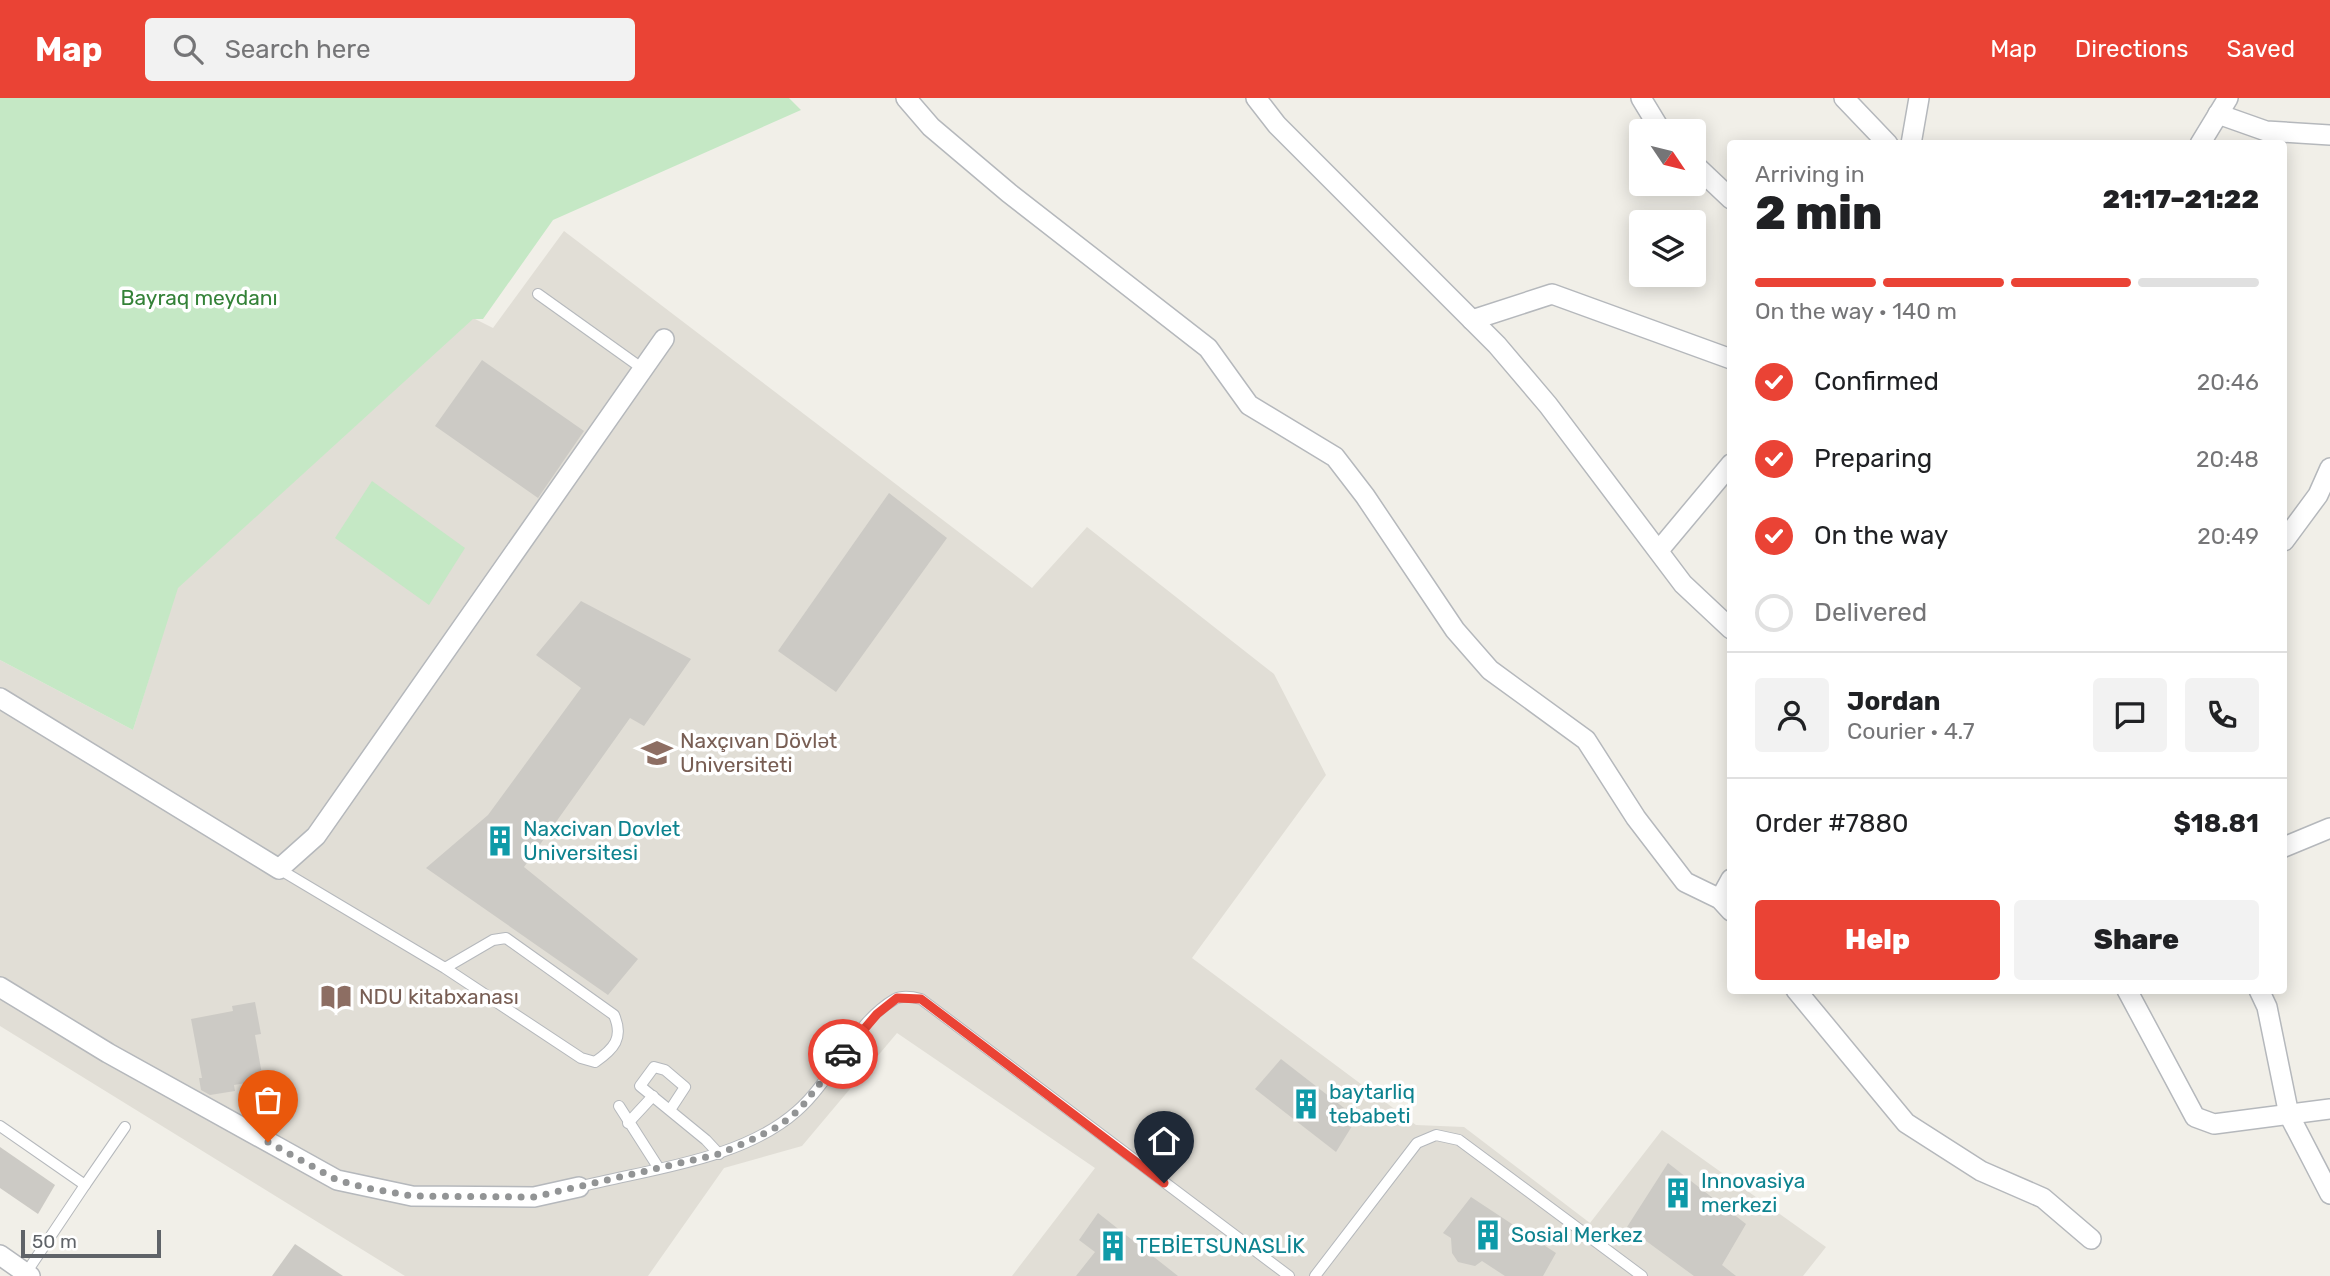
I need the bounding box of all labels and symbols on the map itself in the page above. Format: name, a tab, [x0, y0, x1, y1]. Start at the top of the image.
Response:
north arrow	[1629, 119, 1706, 196]
park label: Bayraq meydanı	[120, 285, 278, 310]
place label: Naxçıvan Dövlət Universiteti	[680, 728, 837, 777]
school or university icon: Naxçıvan Dövlət Universiteti	[640, 736, 674, 770]
place label: Naxcivan Dovlet Universitesi	[523, 816, 680, 865]
building icon: Naxcivan Dovlet Universitesi	[483, 824, 517, 858]
library icon: NDU kitabxanası	[319, 980, 353, 1014]
place label: NDU kitabxanası	[359, 984, 519, 1009]
courier	[808, 1019, 878, 1089]
pin	[238, 1070, 298, 1142]
place label: baytarliq tebabeti	[1329, 1079, 1415, 1128]
building icon: baytarliq tebabeti	[1289, 1087, 1323, 1121]
pin	[1134, 1111, 1194, 1183]
place label: Innovasiya merkezi	[1701, 1168, 1805, 1217]
building icon: Innovasiya merkezi	[1661, 1176, 1695, 1210]
building icon: Sosial Merkez	[1471, 1218, 1505, 1252]
place label: Sosial Merkez	[1511, 1222, 1643, 1247]
scale bar	[21, 1227, 161, 1259]
building icon: TEBİETSUNASLİK	[1096, 1229, 1130, 1263]
place label: TEBİETSUNASLİK	[1136, 1233, 1305, 1258]

